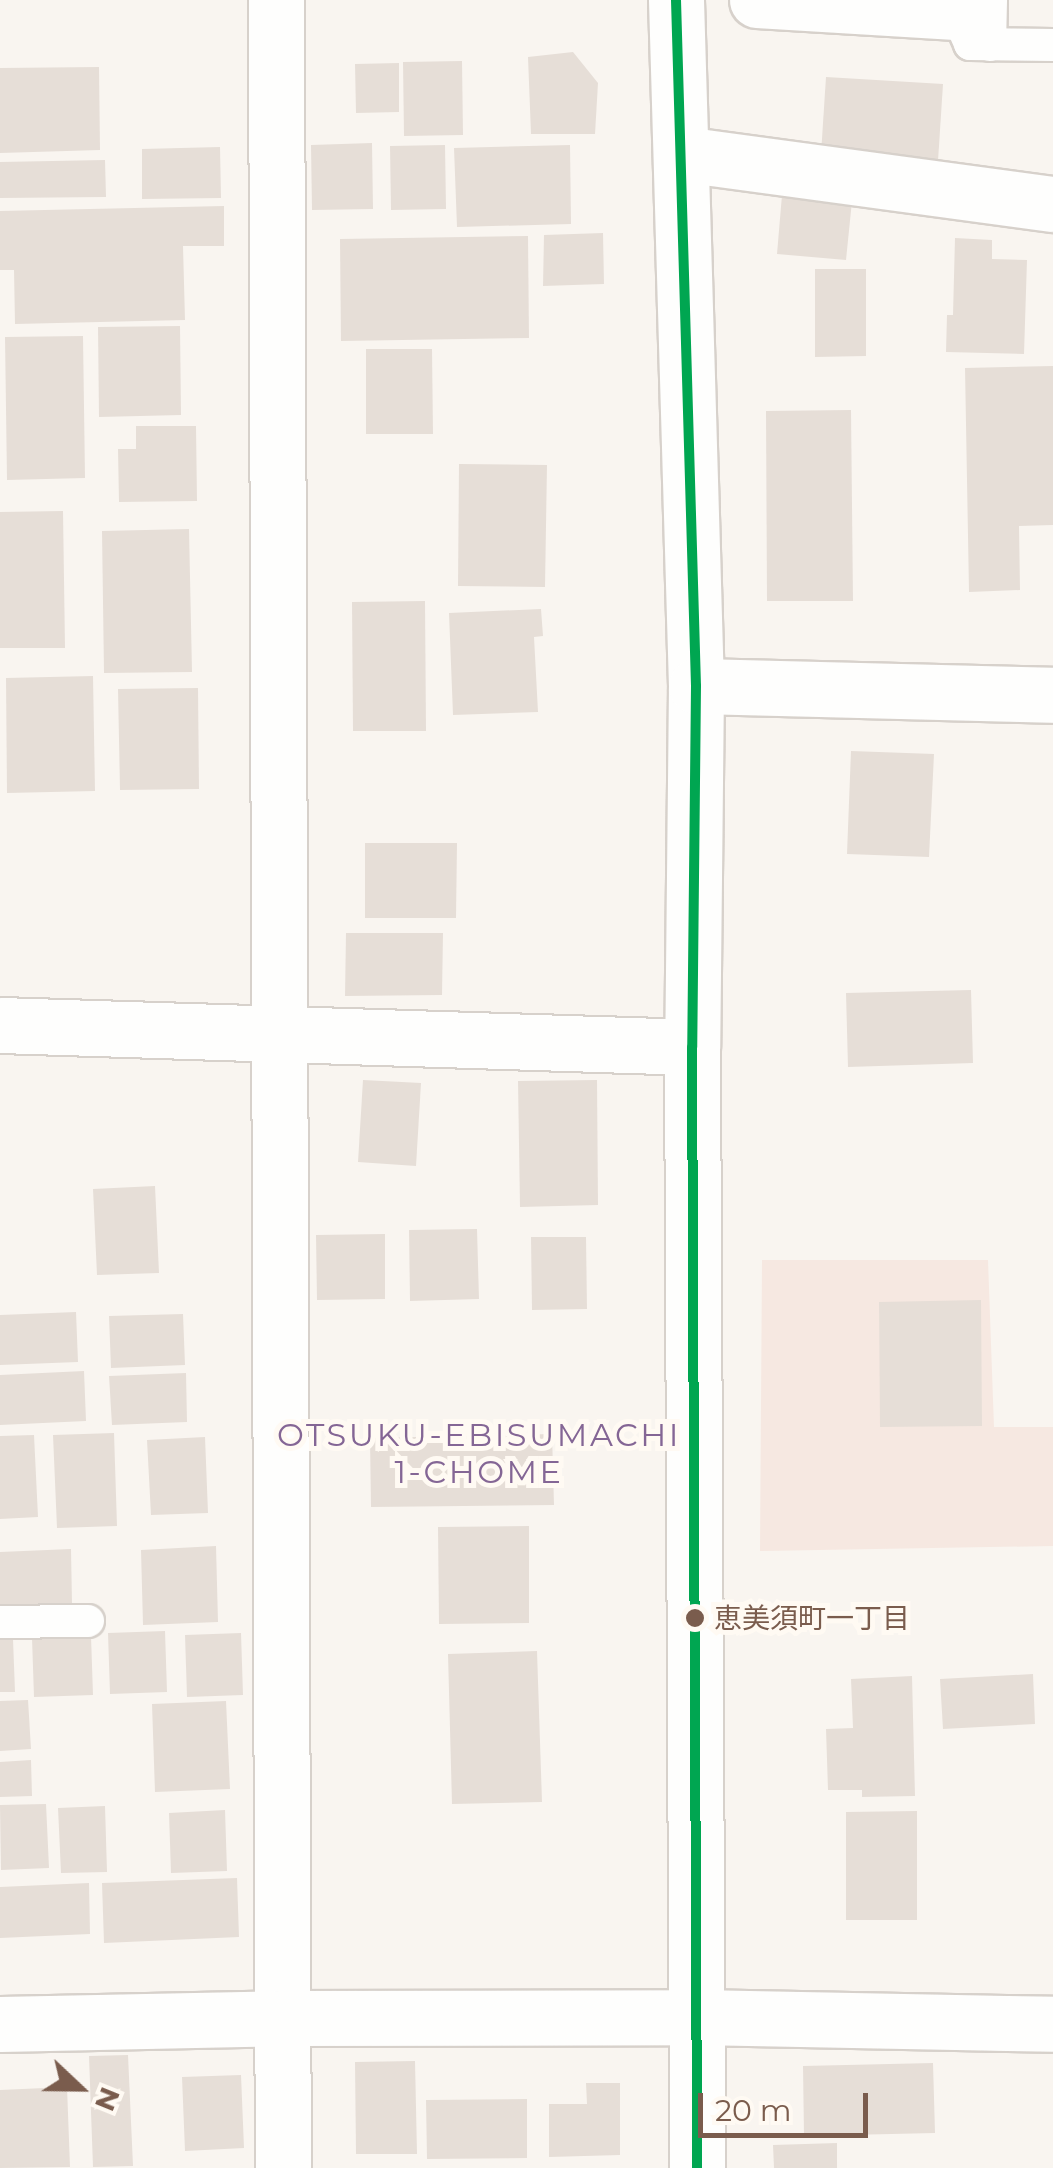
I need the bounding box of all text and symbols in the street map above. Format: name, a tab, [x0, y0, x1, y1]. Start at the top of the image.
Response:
district label: OTSUKU-EBISUMACHI 1-CHOME	[277, 1417, 681, 1492]
place label: 恵美須町一丁目	[714, 1601, 910, 1635]
marker: 恵美須町一丁目	[685, 1608, 705, 1628]
north arrow	[30, 2038, 130, 2138]
scale bar	[703, 2073, 873, 2135]
text: N	[88, 2082, 128, 2116]
text: 20 m	[715, 2092, 792, 2129]

